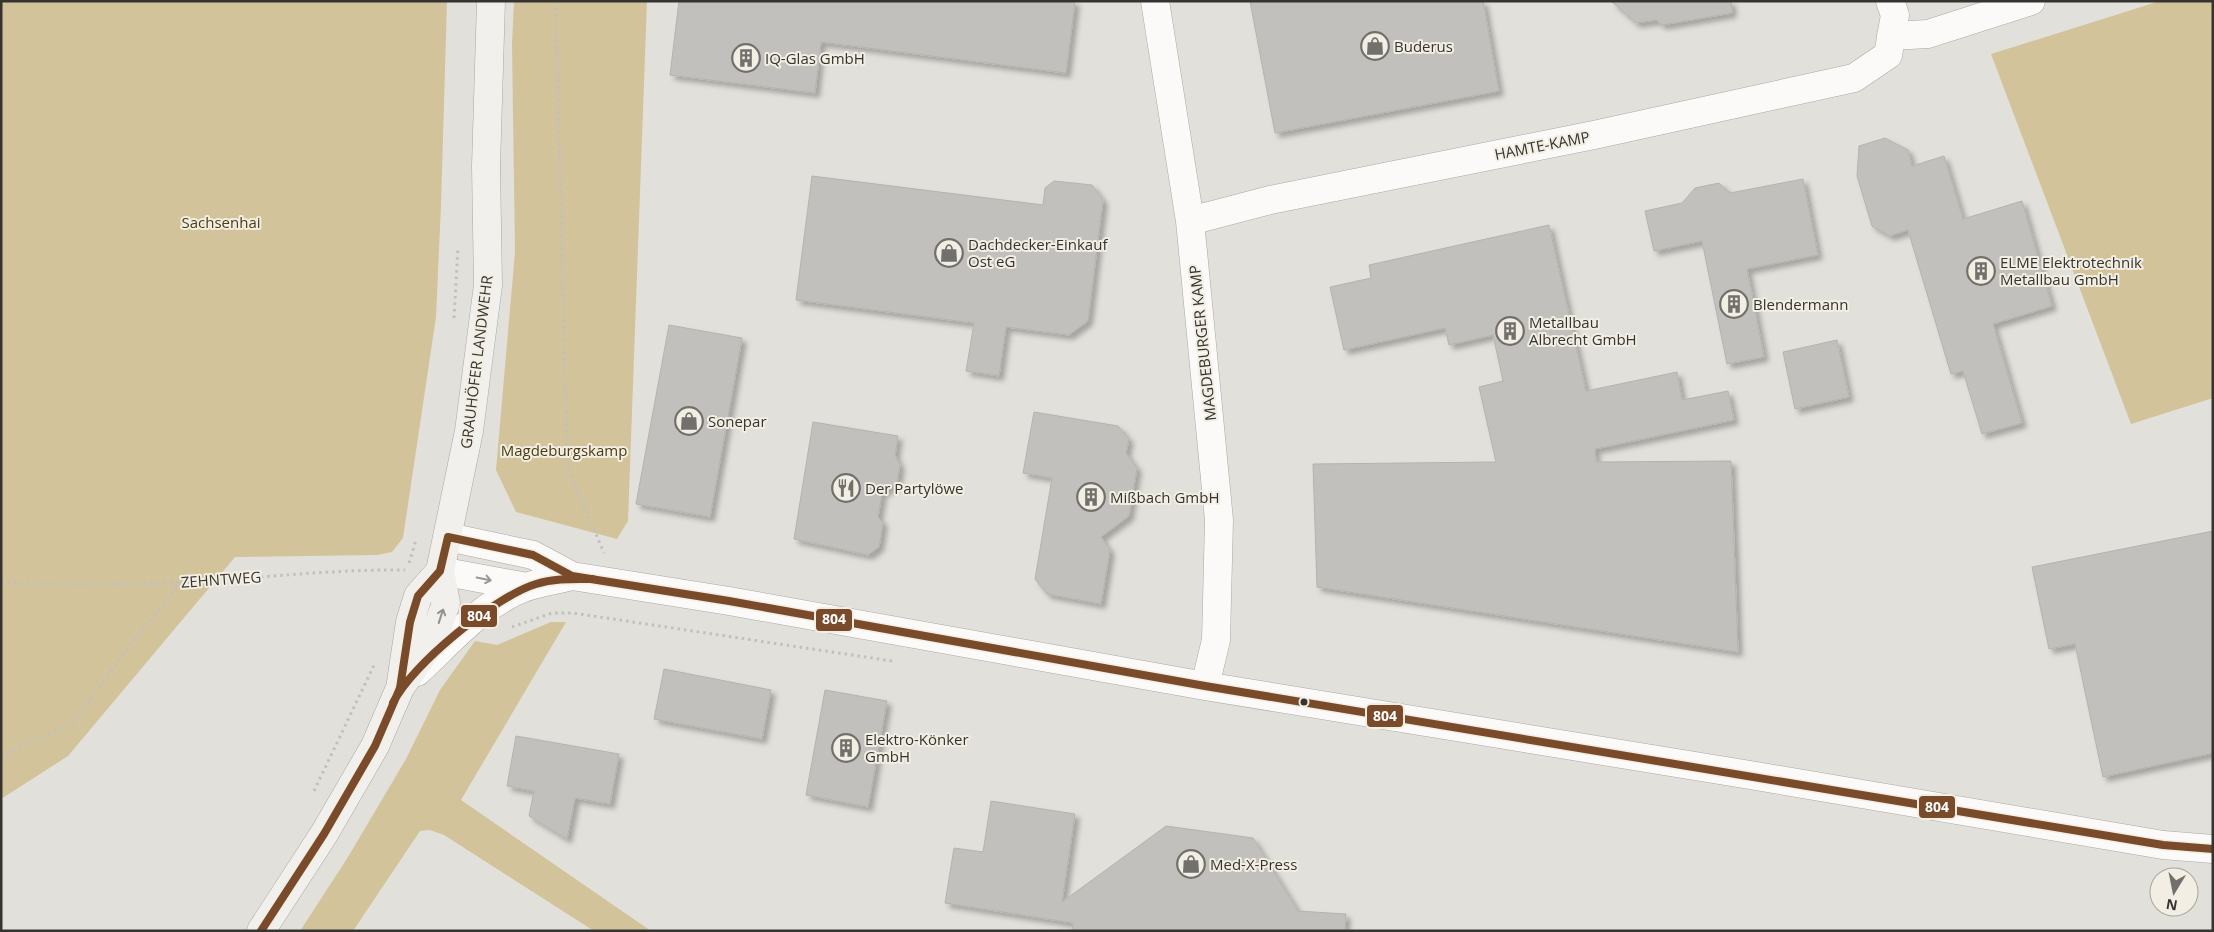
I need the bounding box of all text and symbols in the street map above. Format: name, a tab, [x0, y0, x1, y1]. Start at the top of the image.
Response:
shop icon: Buderus	[1360, 31, 1390, 61]
place label: Buderus	[1394, 36, 1453, 56]
building icon: IQ-Glas GmbH	[731, 43, 761, 73]
place label: IQ-Glas GmbH	[765, 48, 865, 68]
street label: HAMTE-KAMP	[1493, 126, 1591, 164]
park label: Sachsenhai	[181, 212, 261, 232]
place label: Dachdecker-Einkauf Ost eG	[968, 234, 1108, 271]
shop icon: Dachdecker-Einkauf Ost eG	[934, 238, 964, 268]
place label: ELME Elektrotechnik Metallbau GmbH	[2000, 252, 2142, 289]
building icon: ELME Elektrotechnik Metallbau GmbH	[1966, 256, 1996, 286]
street label: MAGDEBURGER KAMP	[1184, 264, 1220, 422]
street label: GRAUHÖFER LANDWEHR	[455, 273, 497, 450]
building icon: Blendermann	[1719, 289, 1749, 319]
place label: Blendermann	[1753, 294, 1848, 314]
place label: Metallbau Albrecht GmbH	[1529, 312, 1637, 349]
building icon: Metallbau Albrecht GmbH	[1495, 316, 1525, 346]
shop icon: Sonepar	[674, 406, 704, 436]
place label: Sonepar	[708, 411, 767, 431]
park label: Magdeburgskamp	[501, 440, 627, 460]
restaurant icon: Der Partylöwe	[831, 473, 861, 503]
place label: Der Partylöwe	[865, 478, 964, 498]
building icon: Mißbach GmbH	[1076, 482, 1106, 512]
place label: Mißbach GmbH	[1110, 487, 1219, 507]
street label: ZEHNTWEG	[180, 566, 262, 592]
one-way arrow	[476, 574, 492, 584]
line badge: 804	[460, 604, 498, 628]
text: 804	[467, 606, 491, 625]
one-way arrow	[437, 608, 447, 624]
line badge: 804	[815, 608, 853, 632]
text: 804	[822, 609, 846, 628]
unlabelled marker	[1299, 697, 1309, 707]
line badge: 804	[1366, 704, 1404, 728]
text: 804	[1373, 706, 1397, 725]
place label: Elektro-Könker GmbH	[865, 729, 969, 766]
building icon: Elektro-Könker GmbH	[831, 733, 861, 763]
line badge: 804	[1918, 795, 1956, 819]
text: 804	[1925, 797, 1949, 816]
shop icon: Med-X-Press	[1176, 849, 1206, 879]
place label: Med-X-Press	[1210, 854, 1297, 874]
north arrow	[2149, 867, 2199, 917]
text: N	[2164, 895, 2179, 916]

